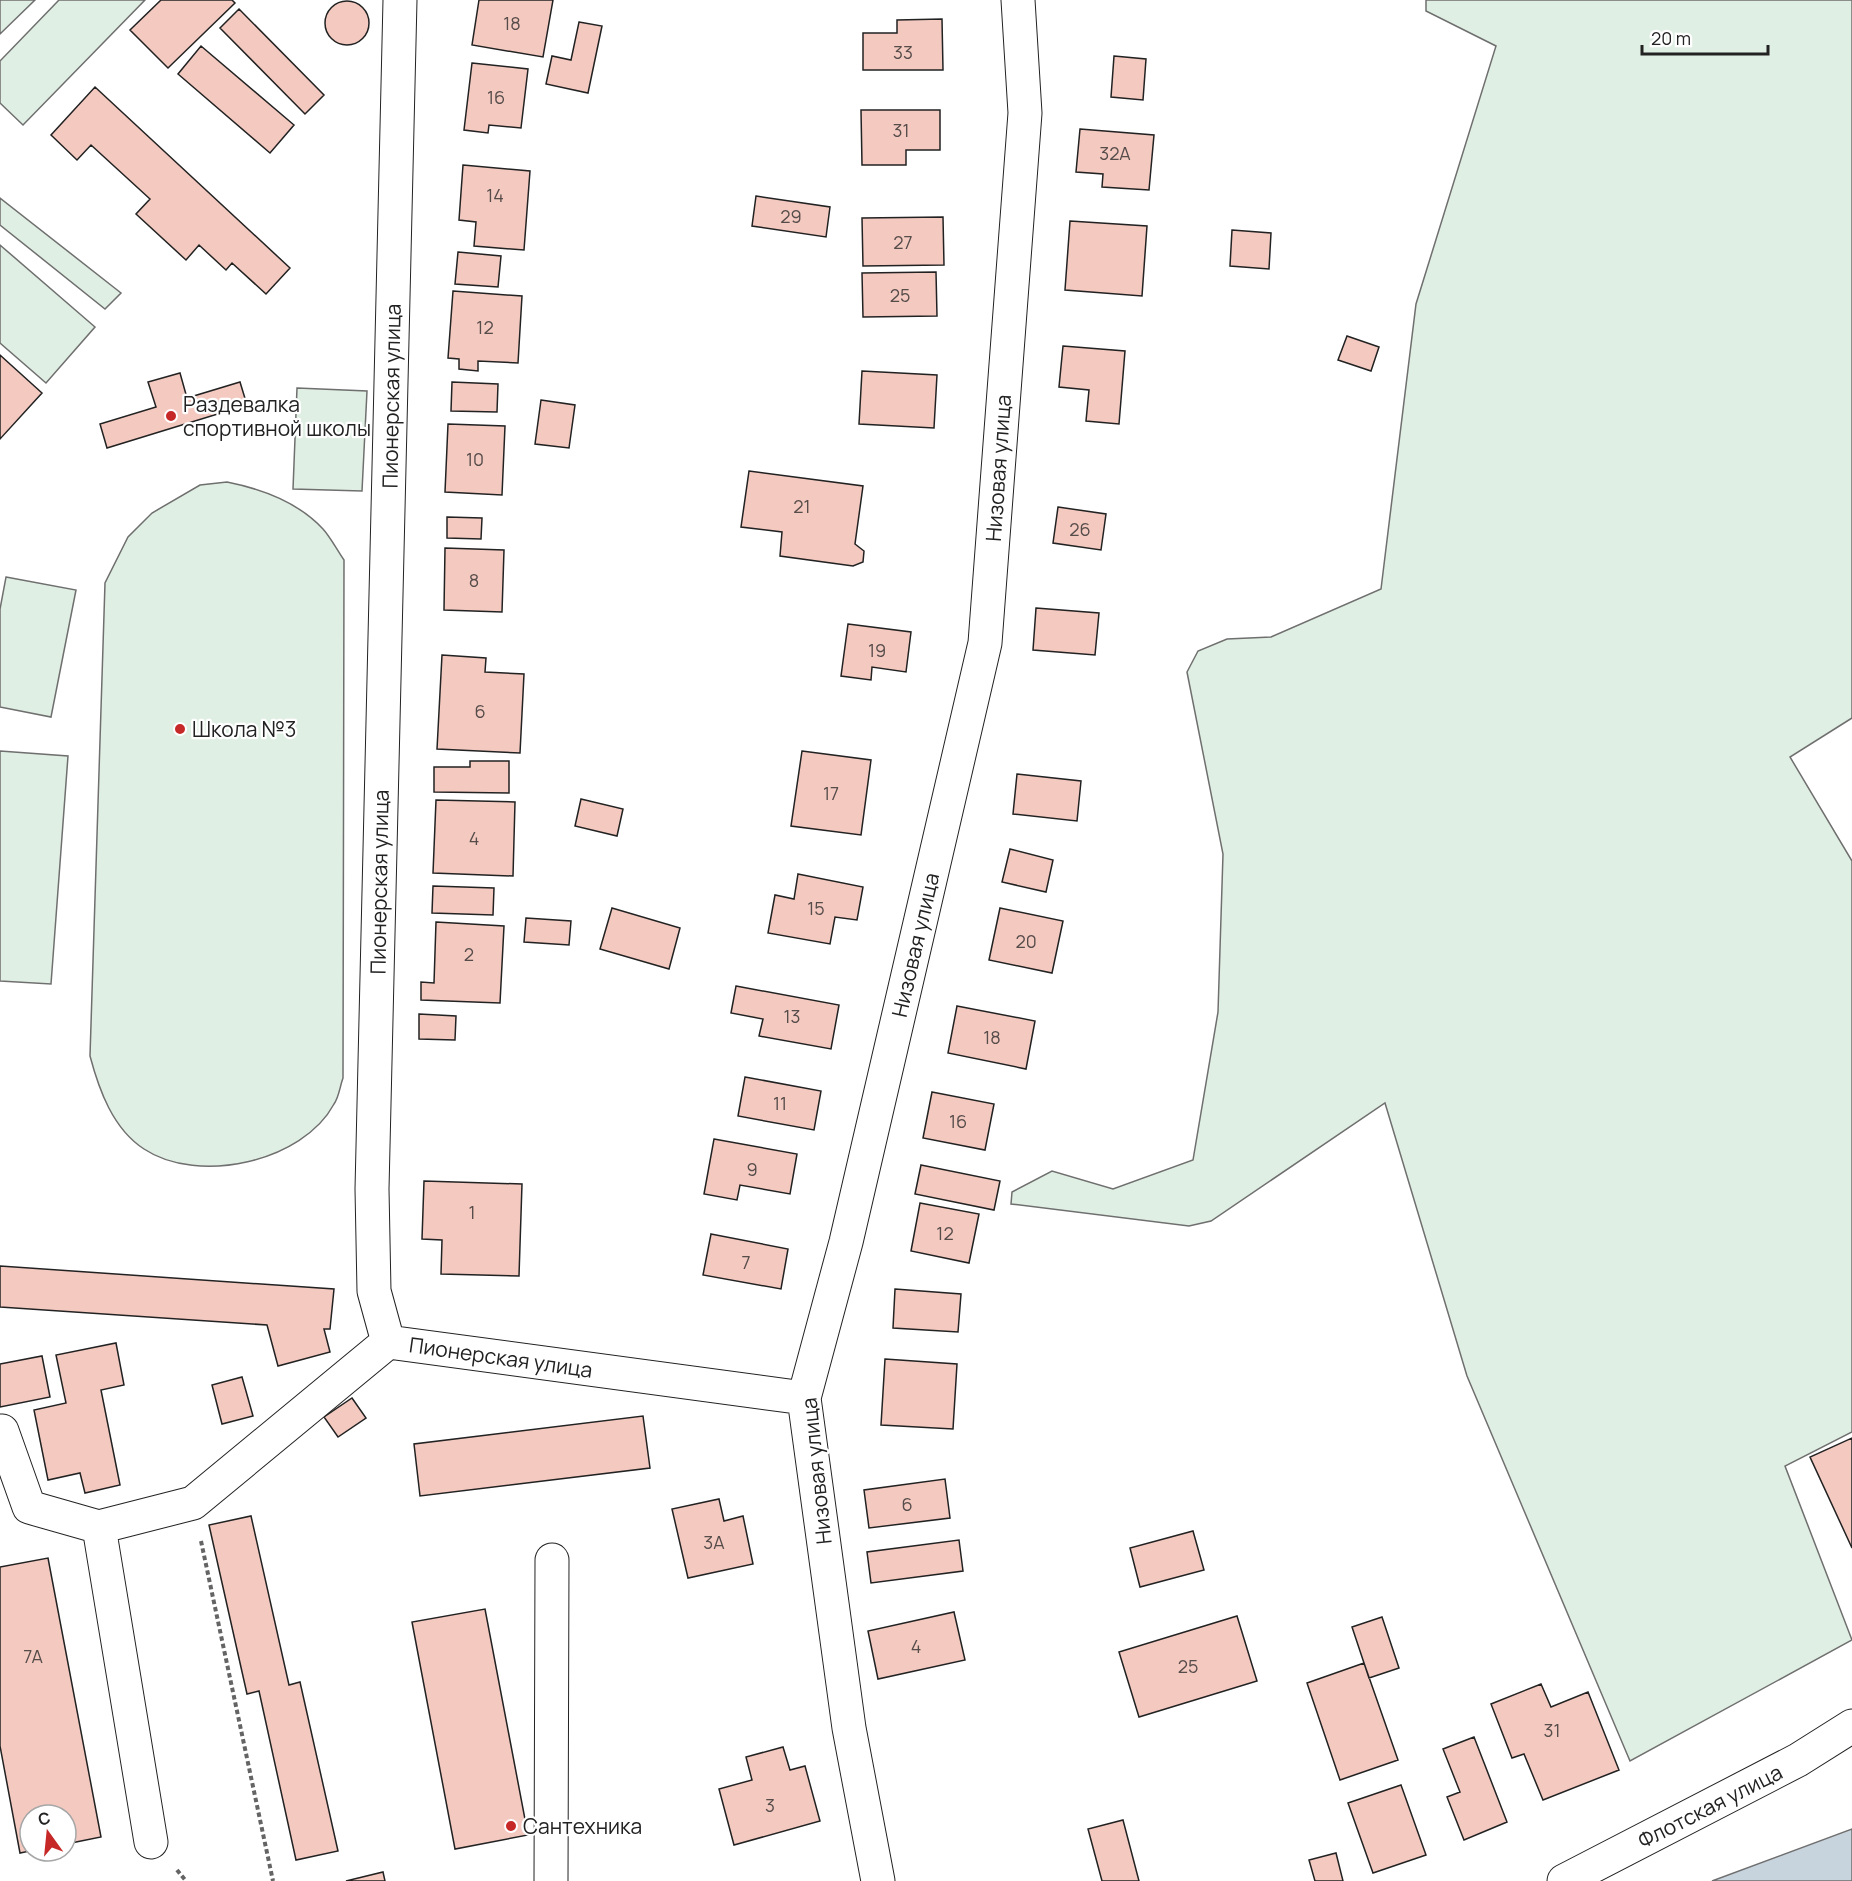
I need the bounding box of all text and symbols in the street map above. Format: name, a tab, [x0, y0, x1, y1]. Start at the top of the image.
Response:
house number: 18	[503, 11, 521, 35]
scale bar	[1642, 18, 1768, 56]
text: 20 m	[1651, 26, 1691, 50]
house number: 33	[893, 40, 913, 64]
house number: 16	[487, 85, 505, 109]
house number: 31	[893, 118, 909, 142]
house number: 32А	[1099, 141, 1131, 165]
house number: 14	[486, 183, 504, 207]
house number: 29	[780, 204, 802, 228]
house number: 27	[893, 230, 913, 254]
house number: 25	[890, 283, 910, 307]
street label: Пионерская улица	[375, 303, 407, 489]
house number: 12	[476, 315, 494, 339]
place label: Раздевалка спортивной школы	[183, 390, 371, 442]
street label: Низовая улица	[979, 393, 1017, 543]
marker: Раздевалка спортивной школы	[164, 409, 178, 423]
house number: 10	[466, 447, 484, 471]
house number: 21	[793, 494, 811, 518]
house number: 26	[1069, 517, 1091, 541]
house number: 8	[469, 568, 479, 592]
house number: 19	[868, 638, 886, 662]
house number: 6	[474, 699, 486, 723]
place label: Школа №3	[192, 715, 296, 743]
marker: Школа №3	[173, 722, 187, 736]
house number: 17	[823, 781, 839, 805]
street label: Пионерская улица	[363, 789, 395, 975]
house number: 4	[469, 826, 479, 850]
street label: Низовая улица	[885, 870, 945, 1020]
house number: 15	[807, 896, 825, 920]
house number: 20	[1015, 929, 1037, 953]
house number: 2	[464, 942, 474, 966]
house number: 13	[784, 1004, 800, 1028]
house number: 18	[983, 1025, 1001, 1049]
house number: 11	[773, 1091, 787, 1115]
house number: 16	[949, 1109, 967, 1133]
house number: 9	[746, 1157, 758, 1181]
house number: 1	[468, 1200, 476, 1224]
house number: 12	[936, 1221, 954, 1245]
house number: 7	[741, 1250, 751, 1274]
street label: Пионерская улица	[408, 1330, 594, 1384]
street label: Низовая улица	[794, 1396, 838, 1546]
house number: 6	[901, 1492, 913, 1516]
house number: 3А	[703, 1530, 725, 1554]
house number: 4	[911, 1634, 921, 1658]
house number: 7А	[23, 1644, 43, 1668]
house number: 25	[1178, 1654, 1198, 1678]
house number: 31	[1544, 1718, 1560, 1742]
street label: Флотская улица	[1633, 1758, 1787, 1854]
house number: 3	[765, 1793, 775, 1817]
north arrow	[18, 1803, 78, 1863]
text: С	[36, 1806, 53, 1831]
place label: Сантехника	[523, 1812, 642, 1840]
marker: Сантехника	[504, 1819, 518, 1833]

